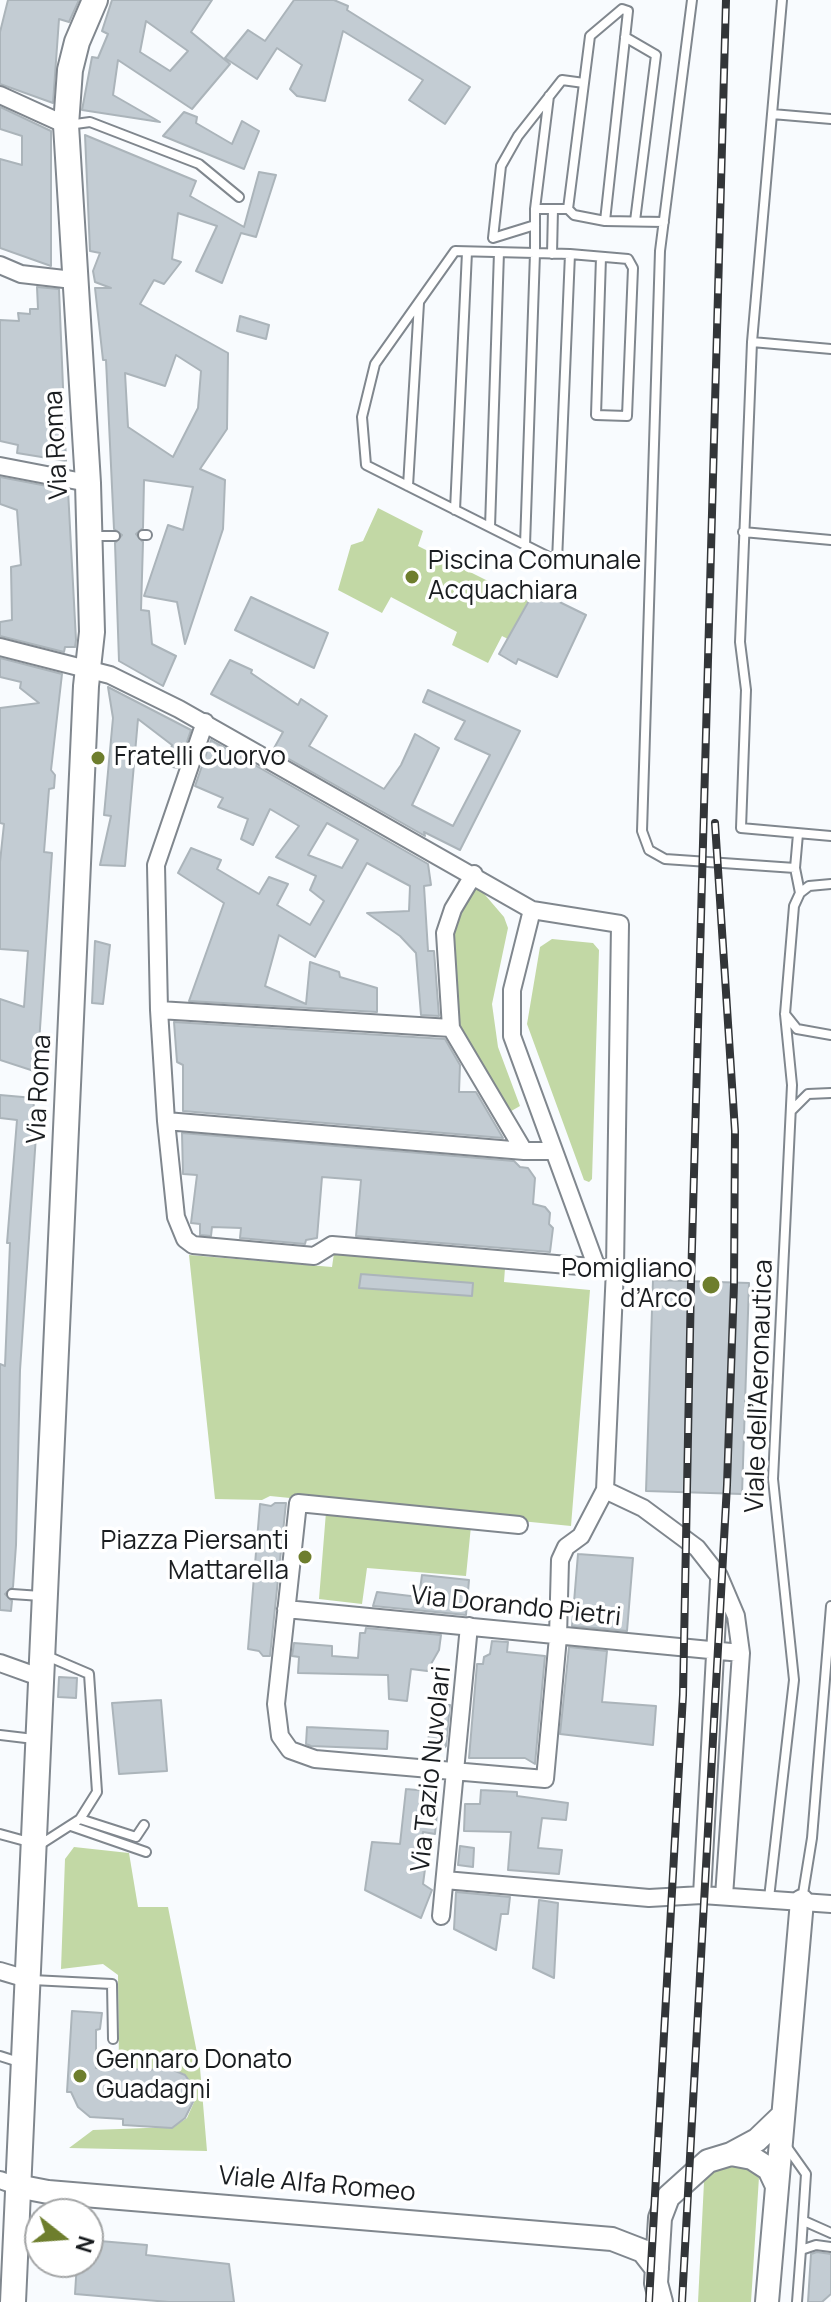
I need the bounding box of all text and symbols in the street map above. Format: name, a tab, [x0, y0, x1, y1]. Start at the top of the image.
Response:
street label: Via Roma	[39, 390, 75, 500]
place label: Piscina Comunale Acquachiara	[428, 546, 641, 608]
marker: Piscina Comunale Acquachiara	[403, 568, 421, 586]
place label: Fratelli Cuorvo	[114, 742, 286, 774]
marker: Fratelli Cuorvo	[89, 749, 107, 767]
street label: Via Roma	[22, 1034, 58, 1144]
place label: Pomigliano d’Arco	[561, 1254, 693, 1316]
street label: Viale dell’Aeronautica	[740, 1259, 780, 1513]
marker: Pomigliano d’Arco	[700, 1274, 722, 1296]
place label: Piazza Piersanti Mattarella	[101, 1526, 289, 1588]
marker: Piazza Piersanti Mattarella	[296, 1548, 314, 1566]
street label: Via Dorando Pietri	[409, 1580, 623, 1634]
street label: Via Tazio Nuvolari	[406, 1665, 458, 1873]
place label: Gennaro Donato Guadagni	[96, 2045, 292, 2106]
marker: Gennaro Donato Guadagni	[71, 2067, 89, 2085]
street label: Viale Alfa Romeo	[217, 2161, 417, 2209]
north arrow	[24, 2198, 104, 2278]
text: N	[68, 2232, 102, 2256]

